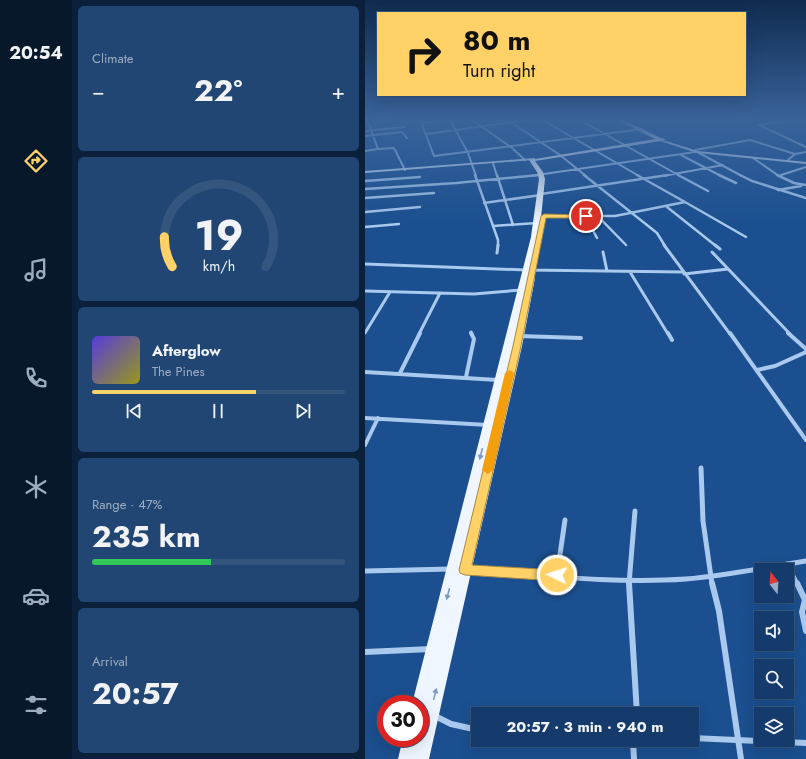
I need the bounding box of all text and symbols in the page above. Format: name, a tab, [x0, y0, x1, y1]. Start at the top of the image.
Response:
text: 80 m	[463, 20, 530, 61]
icon: right	[397, 28, 449, 80]
text: 20:54	[9, 40, 63, 66]
text: Climate	[92, 49, 133, 68]
text: Turn right	[463, 58, 535, 84]
text: 22°	[194, 69, 242, 112]
text: −	[92, 75, 105, 107]
text: +	[331, 75, 345, 107]
icon: directions	[22, 147, 50, 175]
pin	[569, 199, 603, 233]
text: 19	[194, 205, 243, 266]
icon: arrive	[575, 205, 597, 227]
text: km/h	[202, 255, 235, 275]
icon: music	[22, 256, 50, 284]
text: Afterglow	[152, 340, 221, 362]
text: The Pines	[152, 362, 205, 381]
icon: phone	[22, 364, 50, 392]
icon: previous	[123, 400, 145, 422]
icon: pause	[207, 400, 229, 422]
icon: next	[292, 400, 314, 422]
one-way arrow	[478, 448, 484, 460]
icon: climate	[22, 473, 50, 501]
text: Range · 47%	[92, 495, 162, 514]
text: 235 km	[92, 515, 201, 558]
position arrow	[536, 554, 578, 596]
north arrow	[754, 563, 794, 603]
map controls	[754, 563, 794, 747]
icon: car	[22, 582, 50, 610]
one-way arrow	[445, 588, 451, 600]
button: sound	[754, 611, 794, 651]
text: Arrival	[92, 652, 128, 671]
button: search	[754, 659, 794, 699]
text: 20:57	[92, 672, 179, 715]
one-way arrow	[432, 687, 438, 699]
icon: filters	[22, 691, 50, 719]
speed limit sign: 30	[377, 695, 429, 747]
button: layers	[754, 707, 794, 747]
text: 20:57 · 3 min · 940 m	[506, 716, 664, 738]

